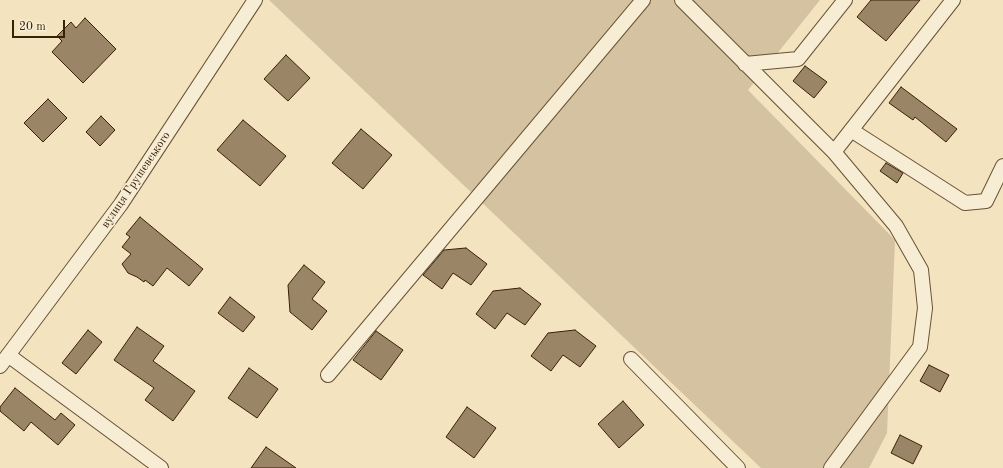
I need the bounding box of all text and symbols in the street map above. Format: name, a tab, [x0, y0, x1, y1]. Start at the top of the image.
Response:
scale bar	[14, 12, 67, 38]
text: 20 m	[19, 21, 46, 33]
street label: вулиця Грушевського	[98, 129, 174, 231]

